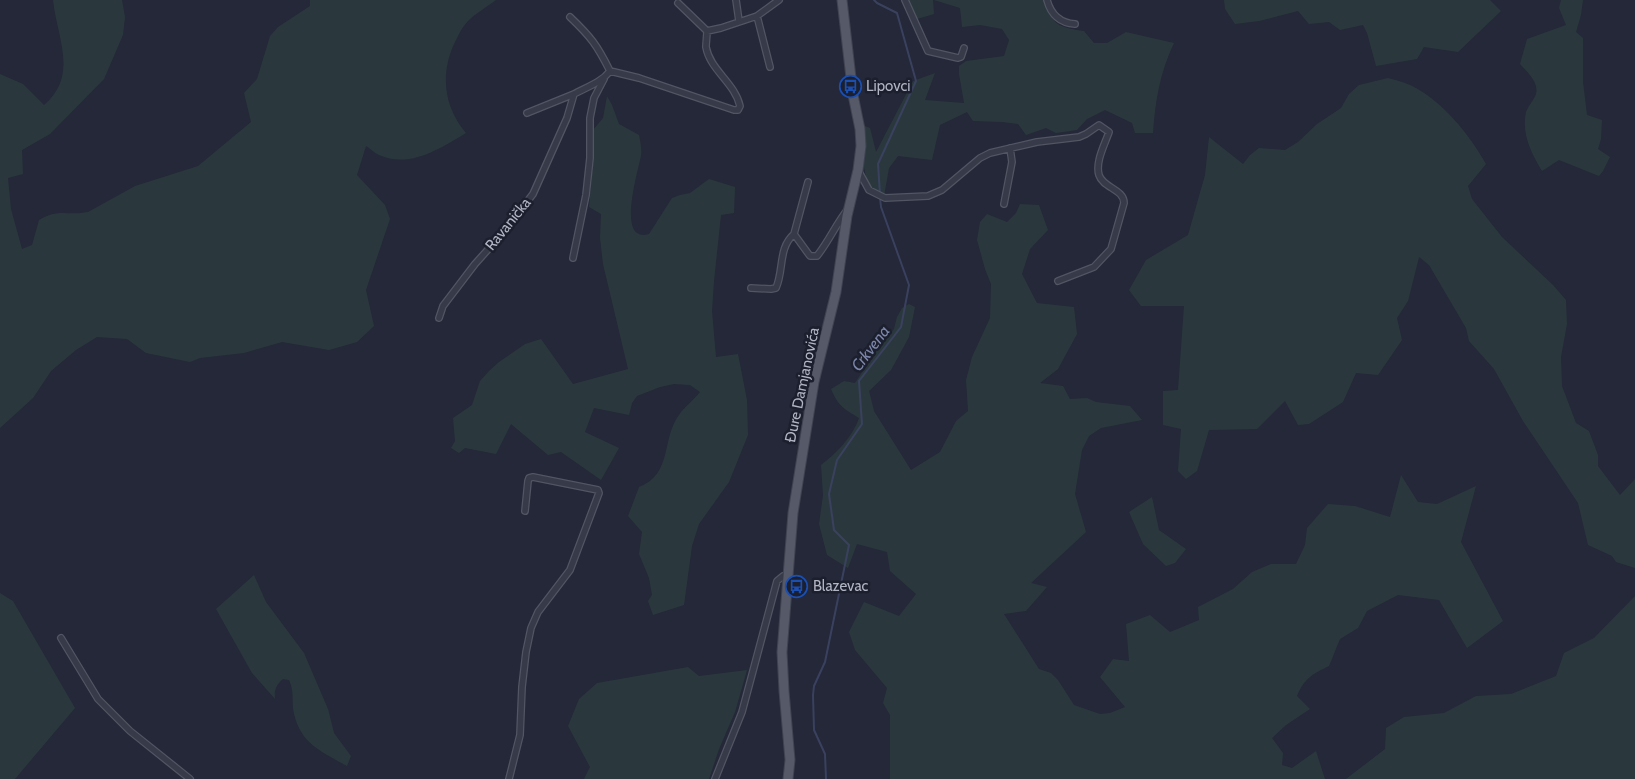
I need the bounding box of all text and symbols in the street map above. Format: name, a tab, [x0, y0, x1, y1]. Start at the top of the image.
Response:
bus stop icon: Lipovci	[838, 74, 862, 98]
place label: Lipovci	[866, 77, 910, 95]
street label: Ravanička	[481, 193, 535, 254]
water label: Crkvena	[847, 322, 894, 375]
street label: Đure Damjanovića	[781, 325, 823, 444]
bus stop icon: Blazevac	[785, 574, 809, 598]
place label: Blazevac	[813, 577, 869, 595]

